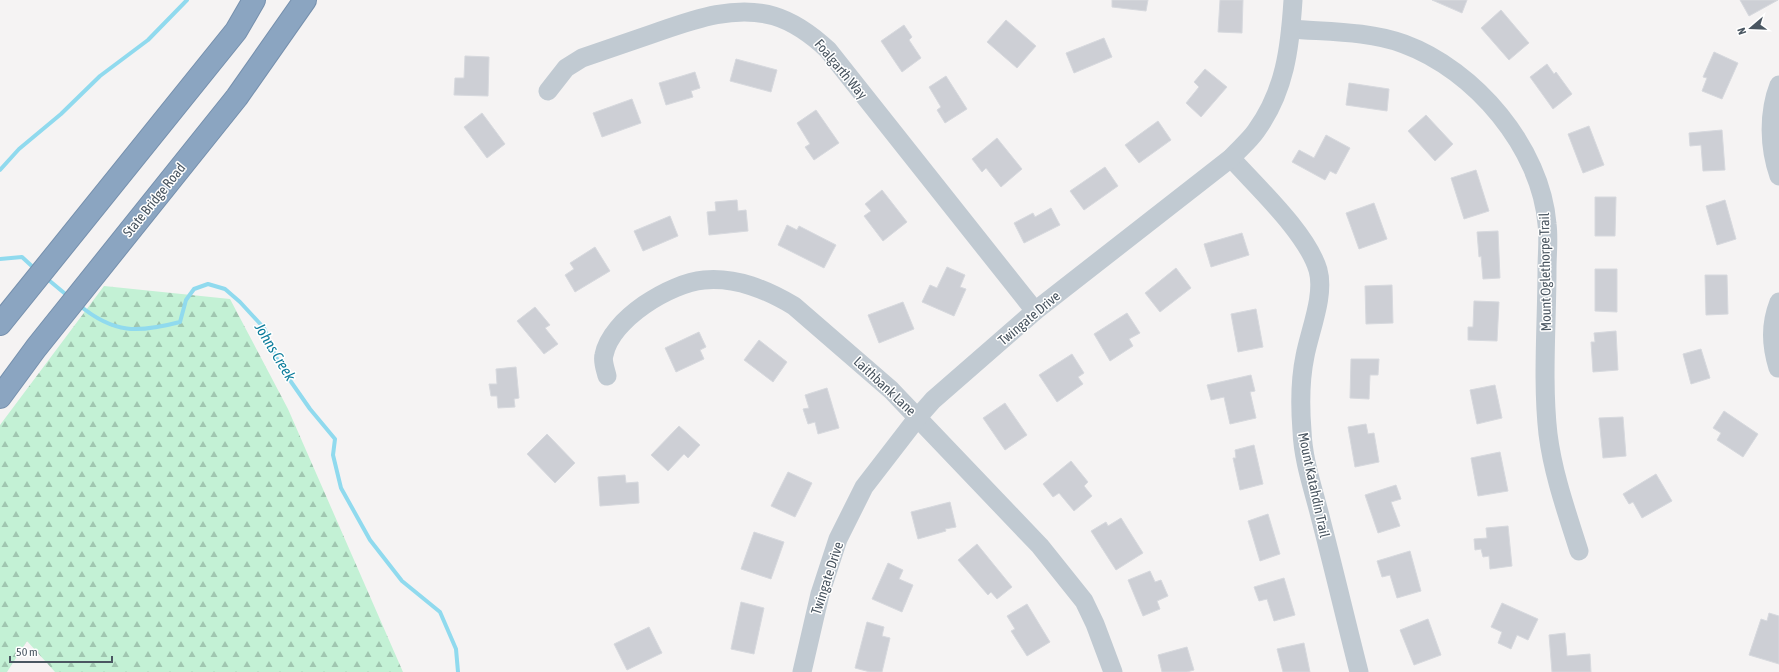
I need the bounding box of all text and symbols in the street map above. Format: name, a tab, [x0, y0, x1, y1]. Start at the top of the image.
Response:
north arrow	[1731, 8, 1771, 48]
text: N	[1735, 26, 1748, 36]
street label: Foalgarth Way	[811, 36, 871, 102]
street label: State Bridge Road	[119, 160, 189, 240]
street label: Mount Oglethorpe Trail	[1536, 212, 1554, 331]
street label: Twingate Drive	[995, 288, 1063, 348]
water label: Johns Creek	[251, 319, 300, 384]
street label: Laithbank Lane	[851, 353, 919, 419]
street label: Mount Katahdin Trail	[1295, 431, 1333, 539]
street label: Twingate Drive	[808, 540, 846, 616]
scale bar	[10, 638, 112, 664]
text: 50 m	[16, 645, 38, 659]

